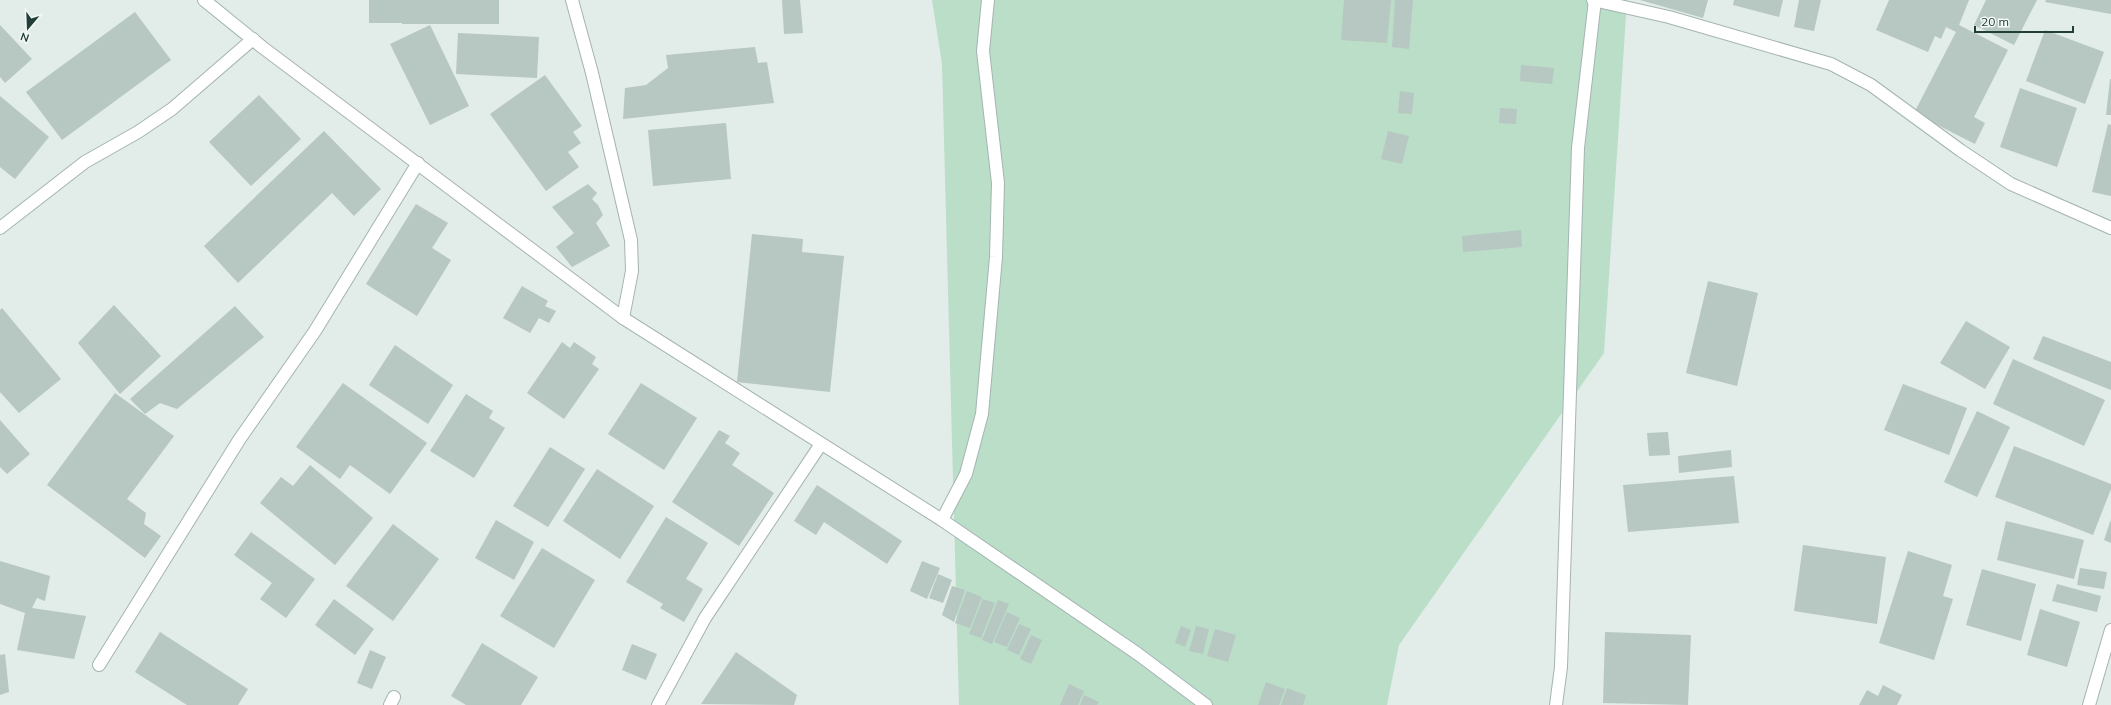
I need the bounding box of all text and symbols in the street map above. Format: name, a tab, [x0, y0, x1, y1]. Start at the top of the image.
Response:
north arrow	[8, 8, 48, 48]
scale bar	[1975, 8, 2073, 34]
text: 20 m	[1981, 14, 2009, 29]
text: N	[19, 29, 31, 45]

